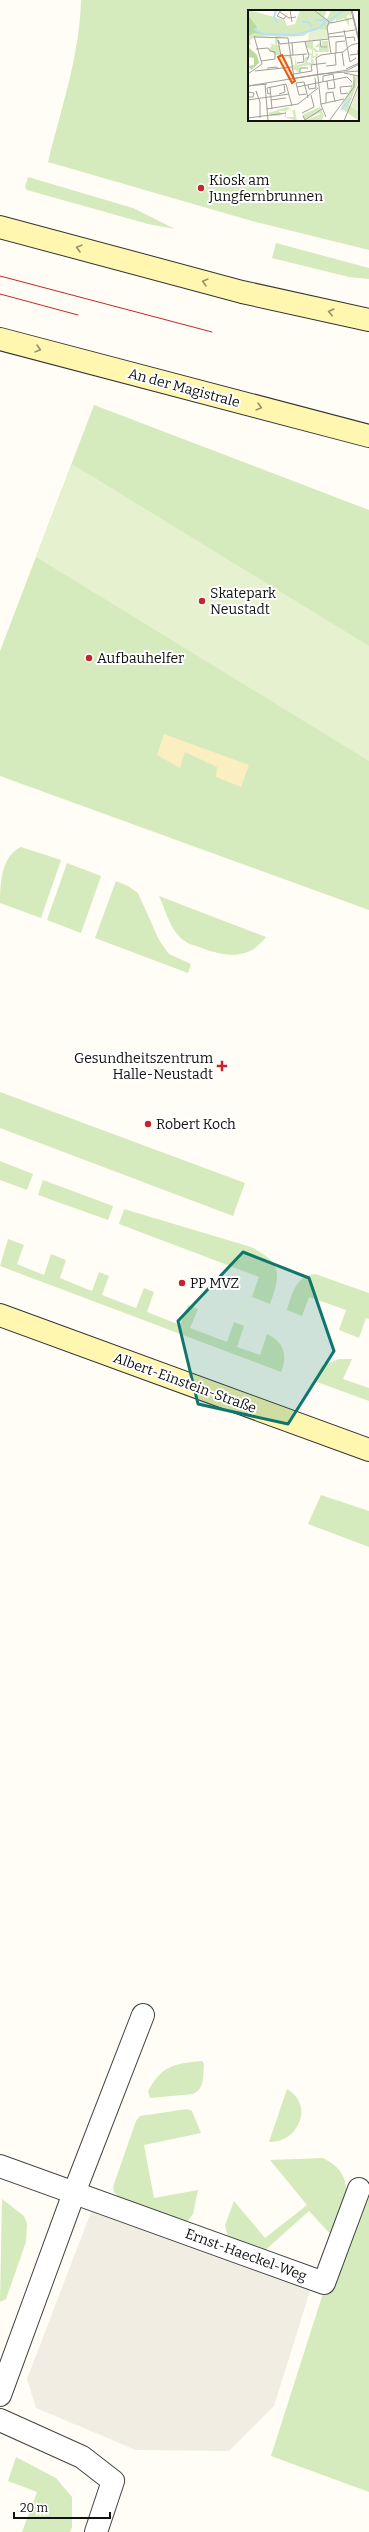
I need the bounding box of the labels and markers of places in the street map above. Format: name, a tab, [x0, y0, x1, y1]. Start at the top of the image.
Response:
place label: Kiosk am Jungfernbrunnen	[208, 172, 323, 205]
marker: Kiosk am Jungfernbrunnen	[196, 183, 206, 193]
place label: Skatepark Neustadt	[210, 585, 276, 618]
marker: Skatepark Neustadt	[197, 596, 207, 606]
place label: Aufbauhelfer	[97, 650, 184, 667]
marker: Aufbauhelfer	[84, 653, 94, 663]
place label: Gesundheitszentrum Halle-Neustadt	[74, 1050, 214, 1083]
marker: Gesundheitszentrum Halle-Neustadt	[216, 1060, 228, 1072]
place label: Robert Koch	[156, 1116, 236, 1133]
marker: Robert Koch	[143, 1119, 153, 1129]
place label: PP MVZ	[190, 1275, 239, 1292]
marker: PP MVZ	[177, 1278, 187, 1288]

